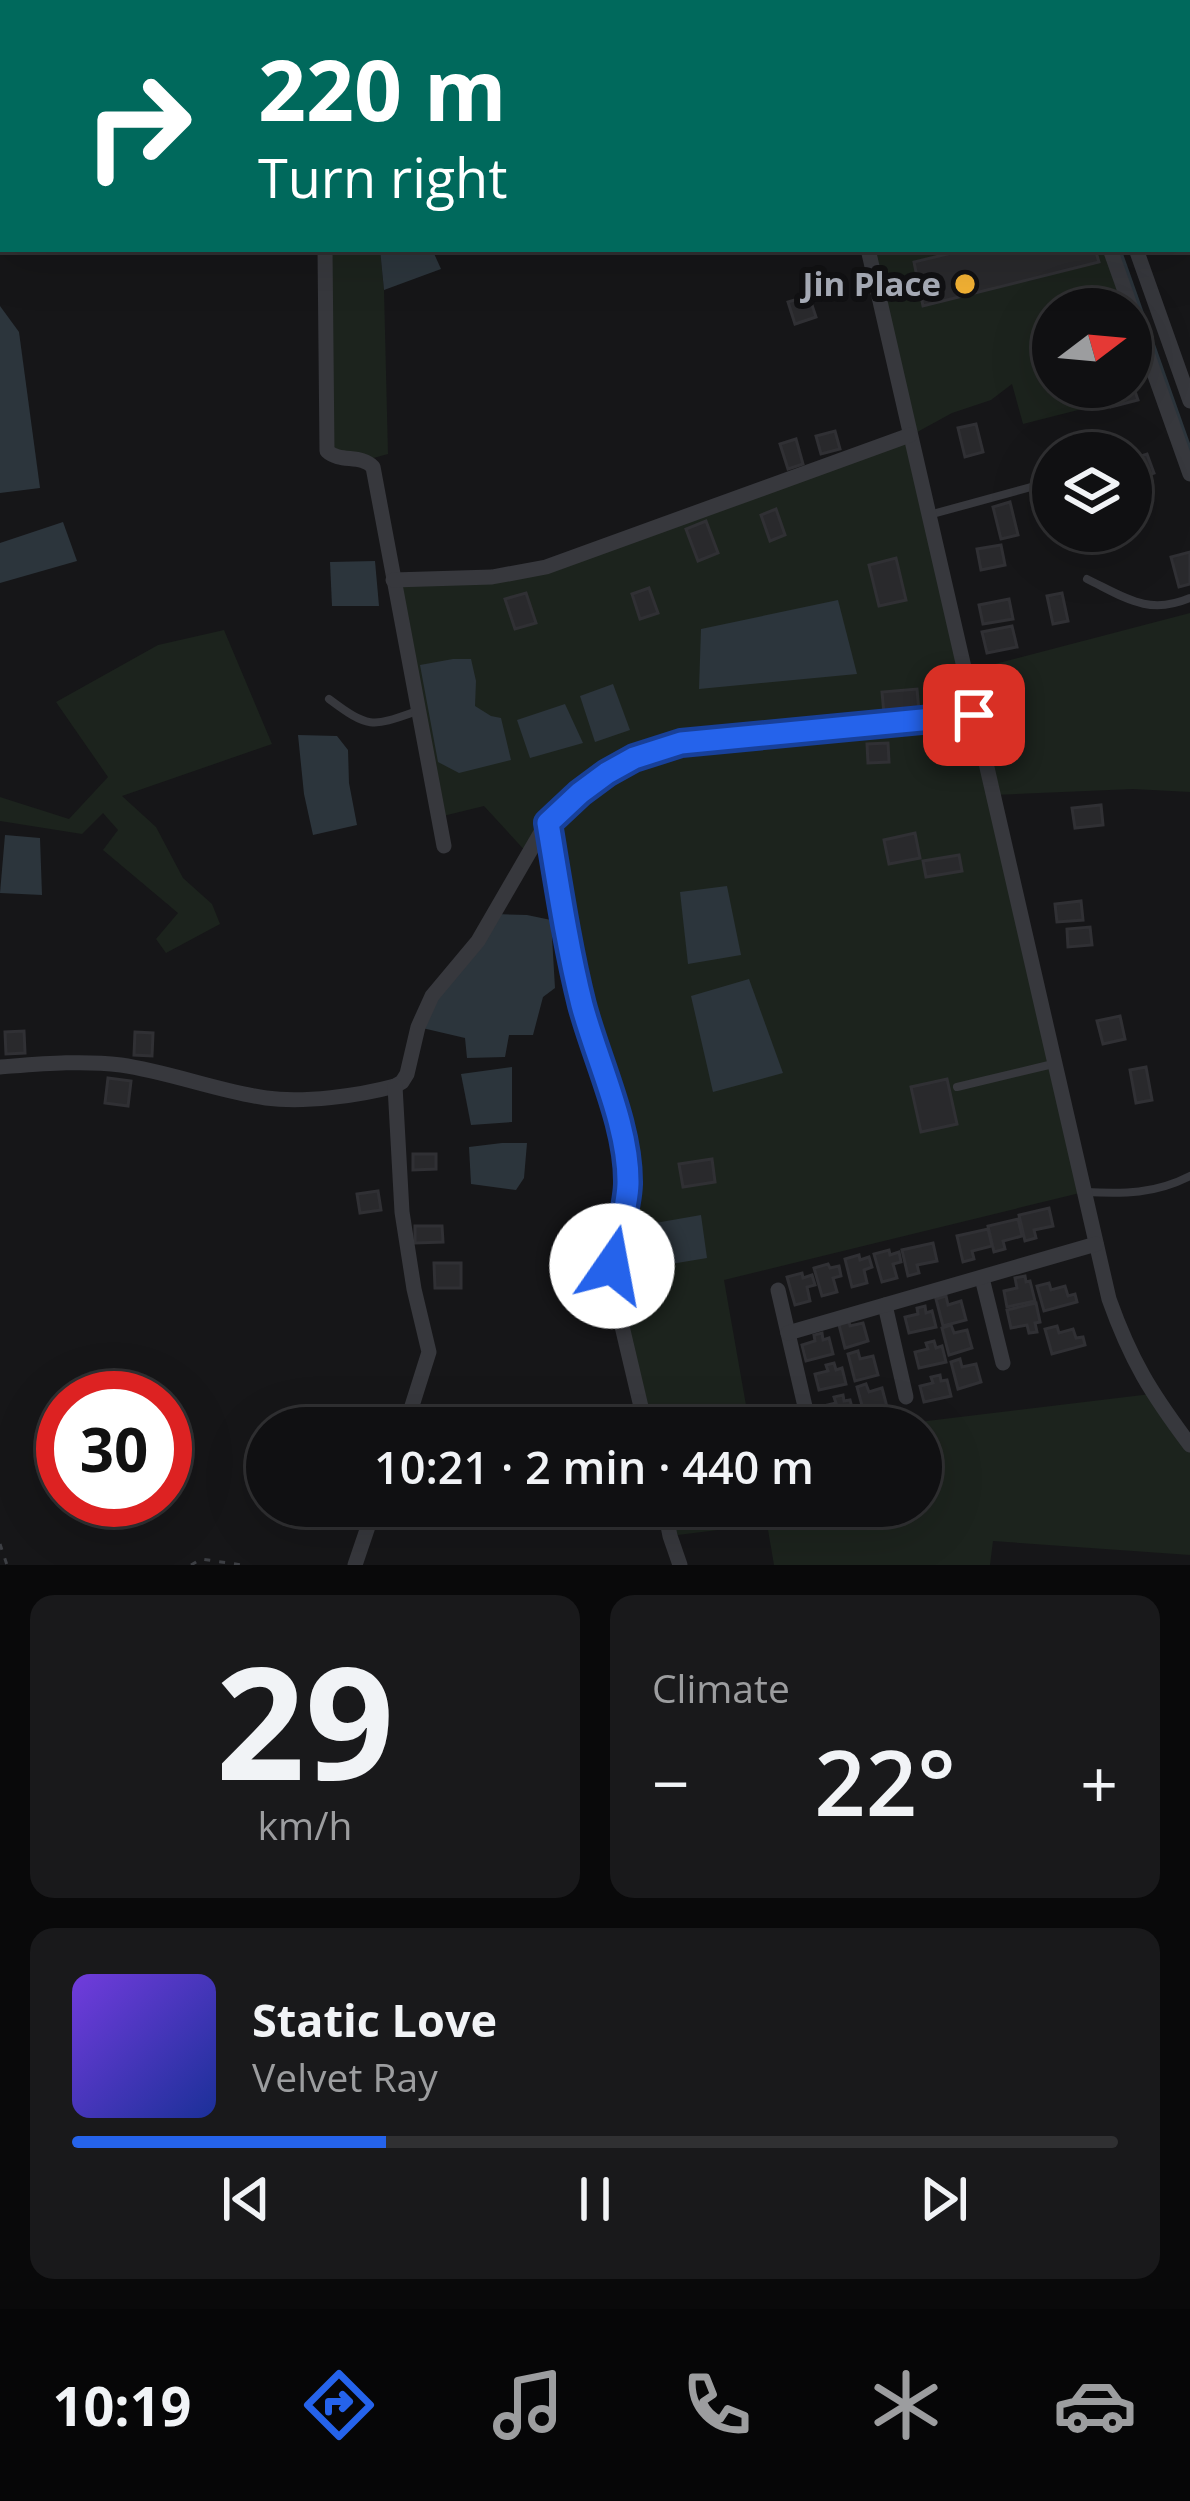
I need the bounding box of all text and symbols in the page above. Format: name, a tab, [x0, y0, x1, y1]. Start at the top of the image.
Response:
text: 220 m	[258, 31, 506, 146]
icon: right	[60, 48, 216, 204]
text: Turn right	[258, 140, 507, 214]
place label: Jin Place	[800, 261, 941, 306]
marker: Jin Place	[952, 271, 978, 297]
north arrow	[1032, 288, 1152, 408]
map controls	[1032, 288, 1152, 552]
button: layers	[1032, 432, 1152, 552]
pin	[923, 664, 1025, 766]
icon: arrive	[941, 682, 1007, 748]
position arrow	[549, 1203, 675, 1329]
speed limit sign: 30	[36, 1371, 192, 1527]
text: 10:21 · 2 min · 440 m	[374, 1436, 814, 1497]
text: 29	[216, 1613, 394, 1826]
text: Climate	[652, 1661, 790, 1714]
text: 22°	[814, 1720, 956, 1842]
text: −	[652, 1737, 690, 1827]
text: +	[1080, 1737, 1118, 1827]
text: km/h	[258, 1798, 352, 1851]
text: Static Love	[252, 1989, 497, 2050]
text: Velvet Ray	[252, 2050, 438, 2103]
icon: previous	[213, 2166, 279, 2232]
icon: pause	[562, 2166, 628, 2232]
icon: next	[911, 2166, 977, 2232]
icon: directions	[297, 2363, 381, 2447]
icon: music	[486, 2363, 570, 2447]
icon: phone	[675, 2363, 759, 2447]
icon: climate	[864, 2363, 948, 2447]
icon: car	[1053, 2363, 1137, 2447]
text: 10:19	[53, 2368, 191, 2442]

